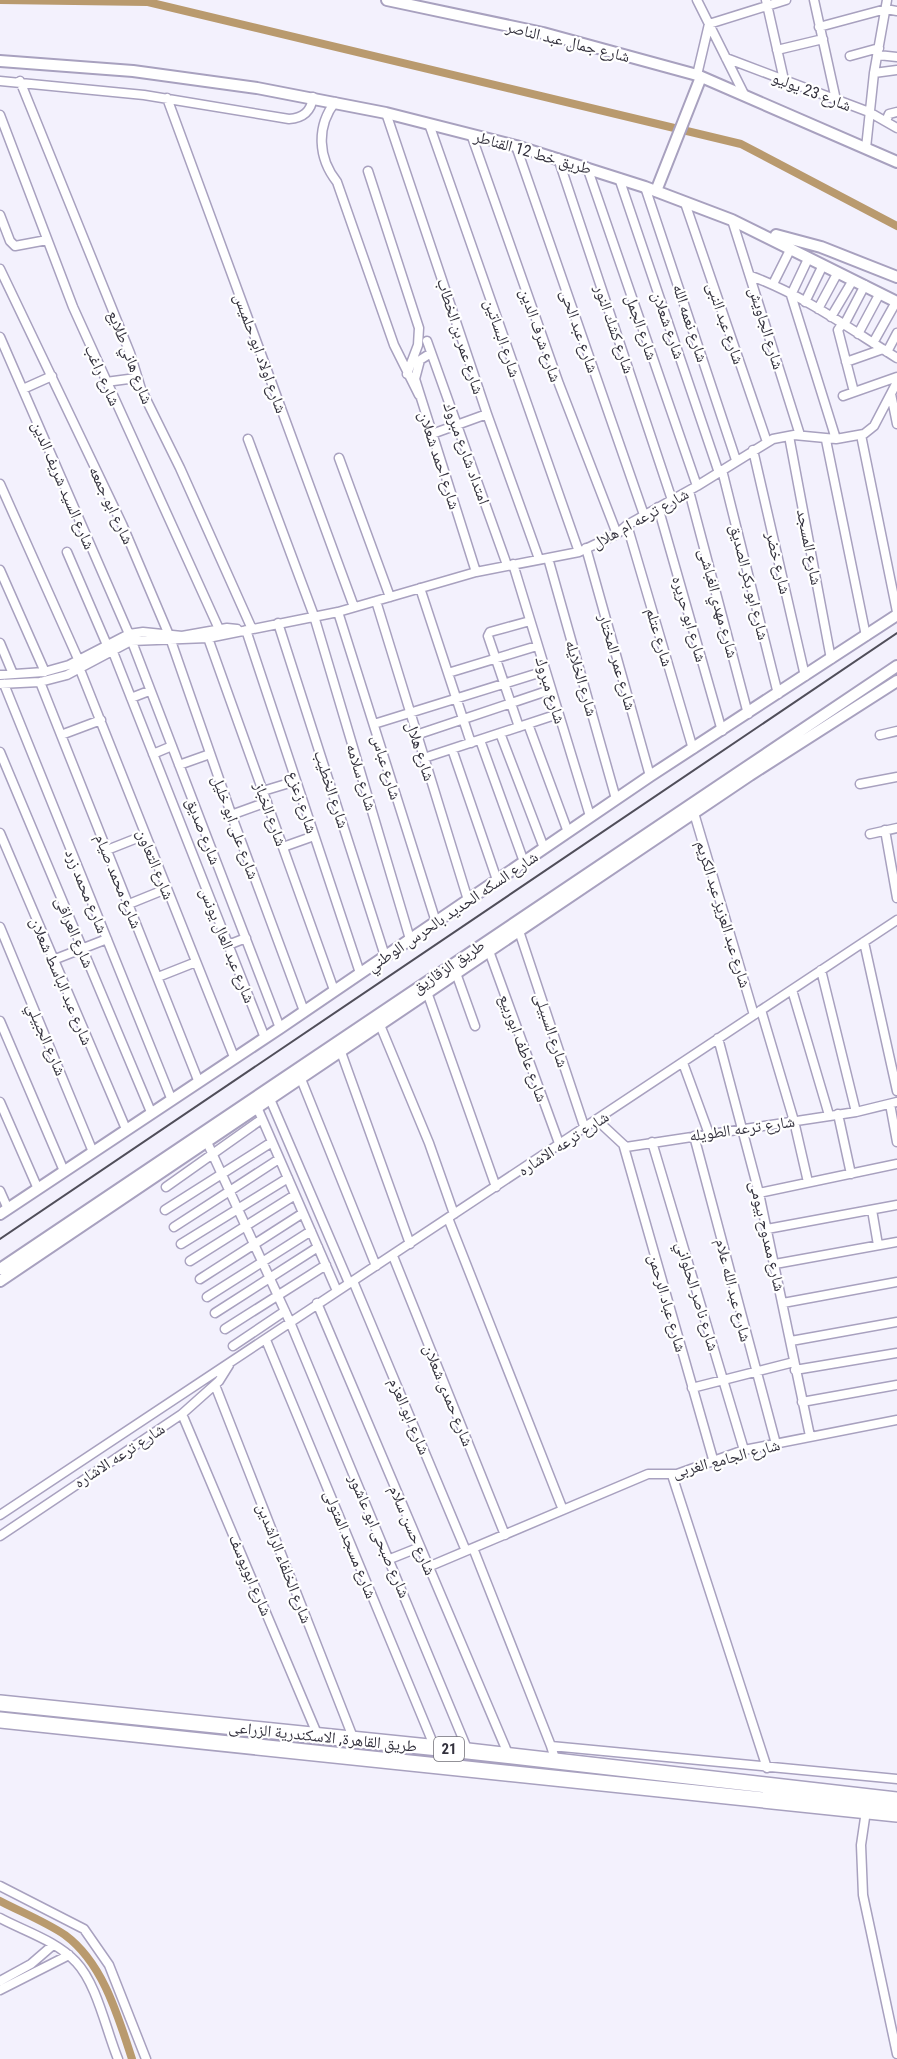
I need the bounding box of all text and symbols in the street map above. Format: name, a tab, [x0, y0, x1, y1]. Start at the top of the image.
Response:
street label: شارع جمال عبد الناصر	[503, 17, 632, 67]
street label: شارع 23 يوليو	[769, 68, 854, 116]
street label: طريق خط 12 القناطر	[471, 126, 594, 179]
street label: شارع عمر بن الخطاب	[432, 276, 488, 397]
street label: شارع عبد النبى	[702, 280, 748, 367]
street label: شارع كشك النور	[589, 281, 639, 376]
street label: شارع نعمه الله	[668, 282, 712, 365]
street label: شارع الجاويش	[744, 285, 788, 372]
street label: شارع شرف الدين	[515, 286, 565, 385]
street label: شارع عبد الحى	[555, 287, 603, 376]
street label: شارع شعلان	[647, 289, 689, 362]
street label: شارع اولاد ابو حلميس	[229, 291, 291, 416]
street label: شارع الجمل	[621, 292, 662, 363]
street label: شارع البساتين	[479, 297, 525, 380]
street label: شارع هاني طلايع	[101, 308, 157, 408]
street label: شارع راغب	[80, 342, 124, 409]
street label: امتداد شارع مبروك	[438, 399, 494, 507]
street label: شارع احمد شعلان	[414, 409, 464, 512]
street label: شارع السيد شريف الدين	[27, 418, 99, 553]
street label: شارع ابو جمعه	[84, 463, 138, 548]
street label: شارع ترعه ام هلال	[589, 484, 692, 554]
street label: شارع المسجد	[792, 508, 826, 587]
street label: شارع ابو بكر الصديق	[725, 522, 773, 642]
street label: شارع خضر	[761, 529, 795, 596]
street label: شارع مهدي الغباشى	[692, 546, 742, 661]
street label: شارع ابو حريره	[667, 574, 711, 665]
street label: شارع عتلم	[641, 606, 677, 669]
street label: شارع عمر المختار	[593, 611, 640, 713]
street label: شارع الخلايله	[561, 638, 601, 719]
street label: شارع مبروك	[530, 654, 570, 726]
street label: شارع هلال	[401, 719, 439, 784]
street label: شارع عباس	[367, 732, 405, 802]
street label: شارع سلامه	[341, 741, 381, 813]
street label: شارع الخطيب	[309, 748, 353, 831]
street label: شارع زعزع	[283, 769, 322, 836]
street label: شارع على ابو خليل	[207, 773, 263, 882]
street label: شارع الخباز	[249, 779, 291, 849]
street label: شارع صديق	[181, 795, 225, 868]
street label: شارع التعاون	[132, 826, 178, 903]
street label: شارع محمد صيام	[90, 831, 146, 932]
street label: شارع عبد العزيز عبد الكريم	[691, 838, 755, 990]
street label: شارع محمد زرد	[60, 846, 112, 936]
street label: شارع السكه الحديد بالحرس الوطني	[363, 847, 543, 978]
street label: شارع عبد العال يونس	[195, 885, 259, 1006]
street label: شارع العراقى	[50, 894, 98, 971]
street label: شارع عبد الباسط شعلان	[25, 914, 97, 1048]
street label: طريق الزقازيق	[409, 935, 488, 998]
street label: شارع السبيلى	[530, 990, 572, 1070]
street label: شارع عاطف ابوربيع	[494, 992, 552, 1105]
street label: شارع الجبيلي	[20, 1000, 70, 1080]
street label: شارع ترعه الاشاره	[514, 1107, 613, 1181]
street label: شارع ترعه الطويله	[688, 1112, 796, 1146]
street label: شارع ممدوح بيومى	[745, 1179, 789, 1293]
street label: شارع عبد الله علام	[711, 1236, 756, 1344]
street label: شارع ناصر الحلواني	[669, 1239, 723, 1354]
street label: شارع عباد الرحمن	[644, 1252, 691, 1355]
street label: شارع حمدى شعلان	[419, 1341, 478, 1449]
street label: شارع ابو العزم	[384, 1375, 434, 1458]
street label: شارع ترعه الاشاره	[70, 1419, 169, 1493]
street label: شارع الجامع الغربى	[670, 1435, 782, 1483]
street label: شارع صبحى ابو عاشور	[344, 1471, 414, 1601]
street label: شارع حسن سلام	[384, 1482, 440, 1578]
street label: شارع مسجد المتولى	[319, 1487, 381, 1602]
street label: شارع الخلفاء الراشدين	[252, 1500, 316, 1626]
street label: شارع ابويوسف	[224, 1532, 276, 1619]
street label: طريق القاهرة, الاسكندرية الزراعى	[228, 1717, 418, 1757]
road number: 21	[434, 1737, 464, 1761]

